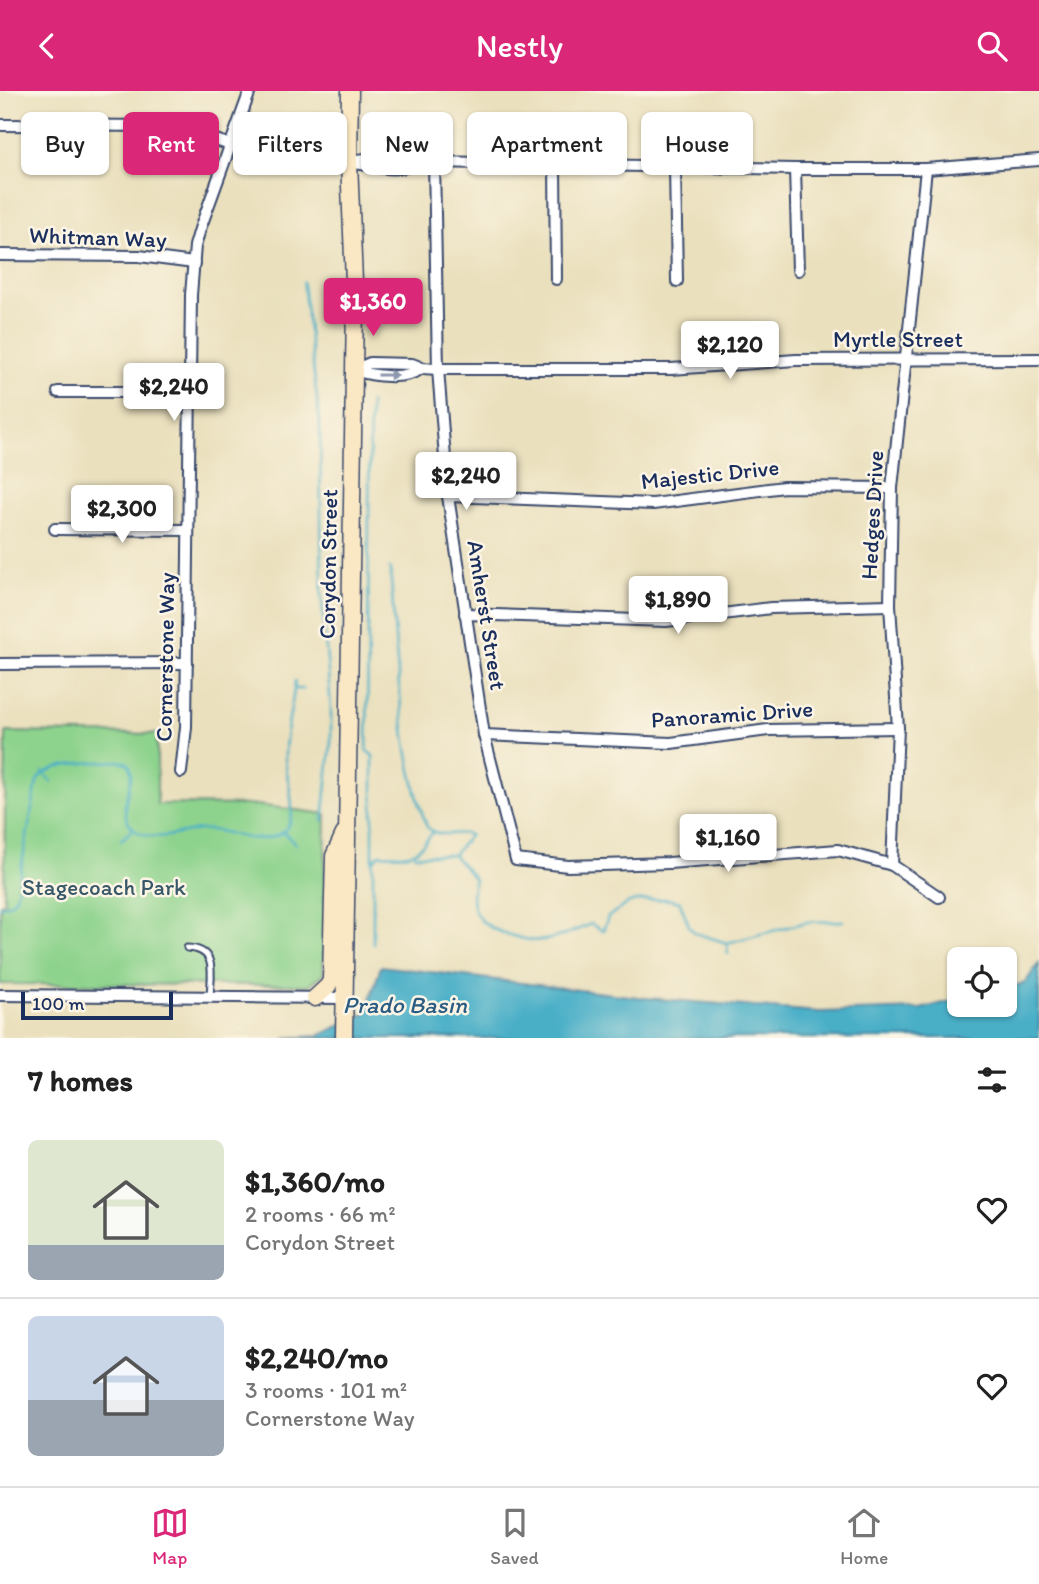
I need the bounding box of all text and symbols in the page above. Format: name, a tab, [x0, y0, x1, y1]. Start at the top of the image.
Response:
icon: back	[28, 27, 66, 65]
text: Nestly	[476, 27, 563, 65]
icon: search	[973, 27, 1011, 65]
chip: Buy	[21, 112, 109, 175]
chip: Rent	[123, 112, 219, 175]
chip: Filters	[233, 112, 347, 175]
chip: New	[361, 112, 453, 175]
chip: Apartment	[467, 112, 627, 175]
chip: House	[641, 112, 753, 175]
street label: Whitman Way	[29, 221, 168, 253]
pin: $1,360	[316, 279, 430, 338]
text: $1,360	[340, 287, 406, 315]
pin: $2,120	[673, 321, 787, 381]
street label: Myrtle Street	[833, 325, 963, 353]
text: $2,120	[697, 330, 763, 358]
pin: $2,240	[117, 363, 231, 423]
one-way arrow	[378, 369, 400, 381]
text: $2,240	[139, 372, 209, 400]
street label: Hedges Drive	[855, 450, 889, 580]
pin: $2,240	[409, 453, 523, 512]
street label: Majestic Drive	[640, 453, 780, 495]
text: $2,240	[431, 461, 501, 489]
pin: $2,300	[65, 485, 179, 545]
street label: Corydon Street	[313, 489, 343, 639]
text: $2,300	[87, 494, 157, 522]
street label: Amherst Street	[461, 538, 513, 692]
street label: Cornerstone Way	[150, 572, 180, 742]
pin: $1,890	[621, 577, 735, 636]
text: $1,890	[645, 585, 711, 613]
street label: Panoramic Drive	[650, 694, 814, 734]
pin: $1,160	[671, 815, 785, 874]
text: $1,160	[696, 823, 760, 851]
park label: Stagecoach Park	[22, 873, 186, 901]
map controls	[947, 947, 1017, 1017]
button: locate	[947, 947, 1017, 1017]
scale bar	[21, 989, 173, 1021]
water label: Prado Basin	[343, 990, 468, 1019]
text: 100 m	[32, 992, 84, 1015]
icon: filters	[973, 1061, 1011, 1099]
text: 7 homes	[28, 1062, 133, 1099]
text: $1,360/mo	[245, 1163, 385, 1200]
icon: home	[84, 1168, 168, 1252]
icon: heart	[973, 1191, 1011, 1229]
text: 2 rooms · 66 m²	[245, 1200, 396, 1228]
text: Corydon Street	[245, 1228, 395, 1256]
text: $2,240/mo	[245, 1339, 388, 1376]
icon: home	[84, 1344, 168, 1428]
icon: heart	[973, 1367, 1011, 1405]
text: 3 rooms · 101 m²	[245, 1376, 407, 1404]
text: Cornerstone Way	[245, 1404, 415, 1432]
tab: Map	[151, 1504, 189, 1569]
tab: Saved	[490, 1504, 539, 1569]
tab: Home	[840, 1504, 888, 1569]

